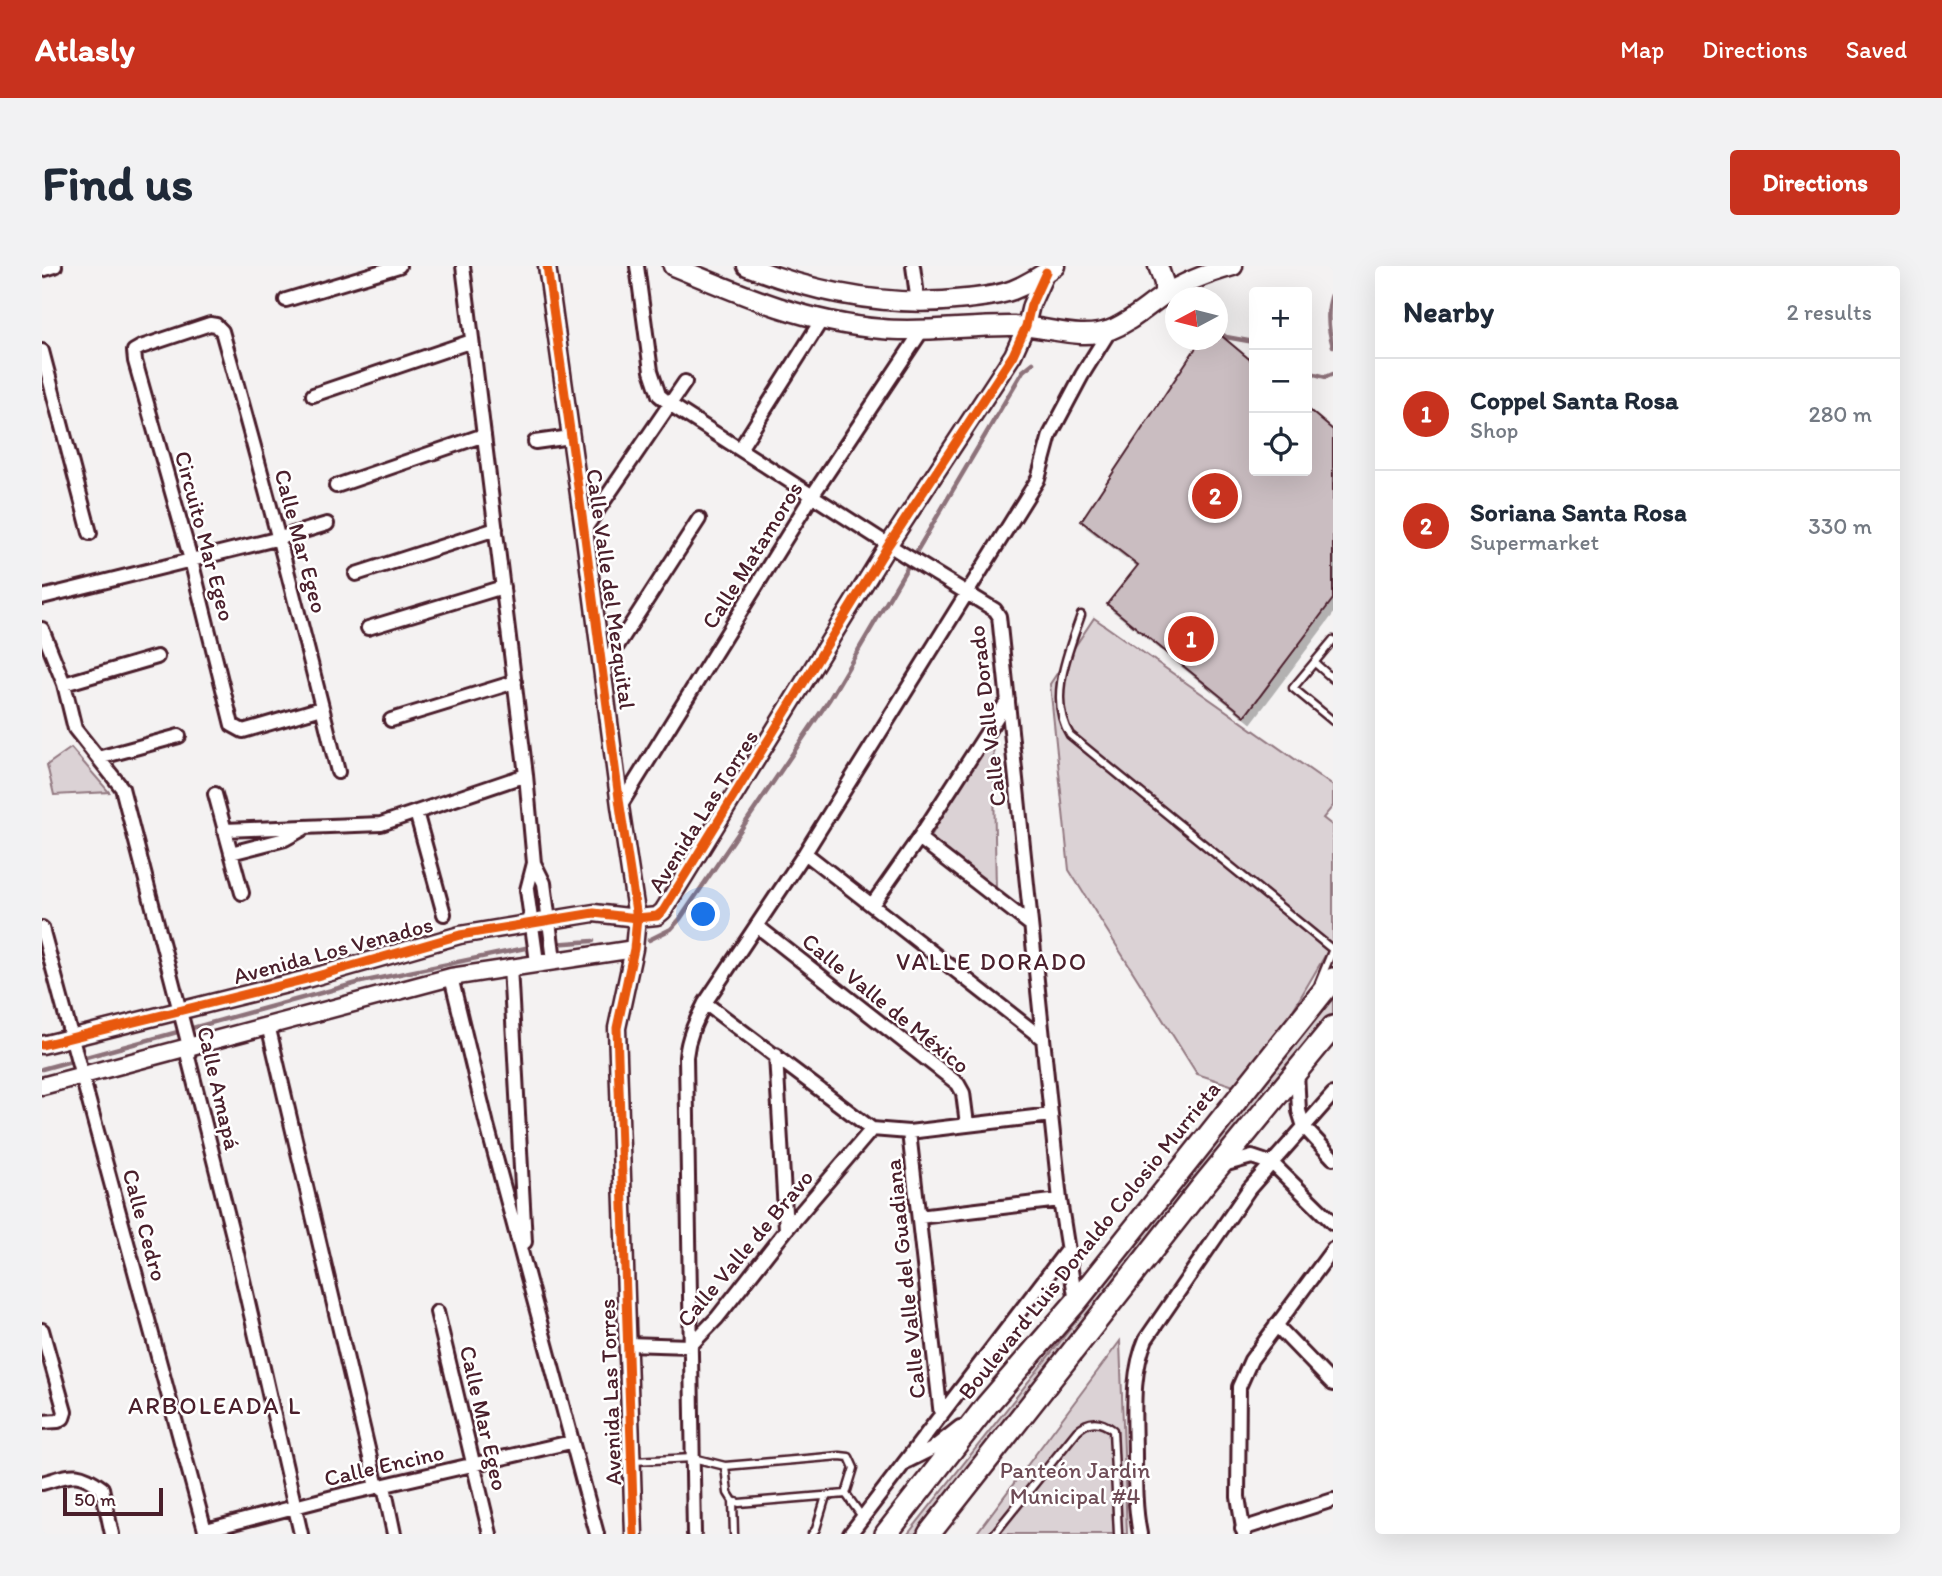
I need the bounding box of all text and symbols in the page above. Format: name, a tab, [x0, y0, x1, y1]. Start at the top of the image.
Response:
text: Atlasly	[35, 30, 135, 69]
text: Map	[1620, 35, 1664, 64]
text: Directions	[1702, 35, 1808, 64]
text: Saved	[1846, 35, 1907, 64]
button: Directions	[1730, 150, 1900, 215]
text: Find us	[42, 153, 193, 212]
north arrow	[1165, 287, 1228, 350]
map controls	[1249, 287, 1312, 476]
button: +	[1249, 287, 1312, 350]
text: Nearby	[1403, 293, 1494, 330]
text: 2 results	[1786, 298, 1872, 326]
button: −	[1249, 350, 1312, 413]
text: Coppel Santa Rosa	[1470, 384, 1679, 416]
text: 1	[1421, 400, 1431, 428]
text: 280 m	[1809, 400, 1872, 428]
button: locate	[1249, 413, 1312, 476]
text: Shop	[1470, 416, 1518, 444]
street label: Circuito Mar Egeo	[169, 448, 241, 624]
street label: Calle Mar Egeo	[268, 466, 334, 616]
street label: Calle Valle del Mezquital	[580, 467, 642, 712]
pin: 2	[1192, 470, 1238, 522]
street label: Calle Matamoros	[695, 476, 809, 634]
text: Soriana Santa Rosa	[1470, 496, 1687, 528]
text: 2	[1420, 512, 1432, 540]
text: 330 m	[1808, 512, 1872, 540]
text: Supermarket	[1470, 528, 1599, 556]
pin: 1	[1168, 613, 1214, 665]
street label: Calle Valle Dorado	[962, 624, 1012, 808]
street label: Avenida Las Torres	[642, 724, 764, 898]
your location	[686, 897, 720, 931]
street label: Avenida Los Venados	[230, 910, 436, 990]
street label: Calle Valle de México	[796, 927, 976, 1079]
district label: VALLE DORADO	[896, 947, 1088, 976]
street label: Calle Amapá	[191, 1023, 247, 1153]
street label: Boulevard Luis Donaldo Colosio Murrieta	[952, 1075, 1226, 1405]
street label: Calle Valle del Guadiana	[878, 1158, 932, 1400]
street label: Calle Valle de Bravo	[671, 1164, 819, 1332]
street label: Calle Cedro	[117, 1166, 173, 1284]
street label: Avenida Las Torres	[593, 1298, 627, 1486]
street label: Calle Mar Egeo	[454, 1343, 514, 1493]
district label: ARBOLEADA L	[128, 1391, 302, 1420]
street label: Calle Encino	[321, 1438, 447, 1492]
park label: Panteón Jardin Municipal #4	[1000, 1456, 1150, 1510]
scale bar	[63, 1485, 163, 1517]
text: 50 m	[74, 1488, 116, 1511]

